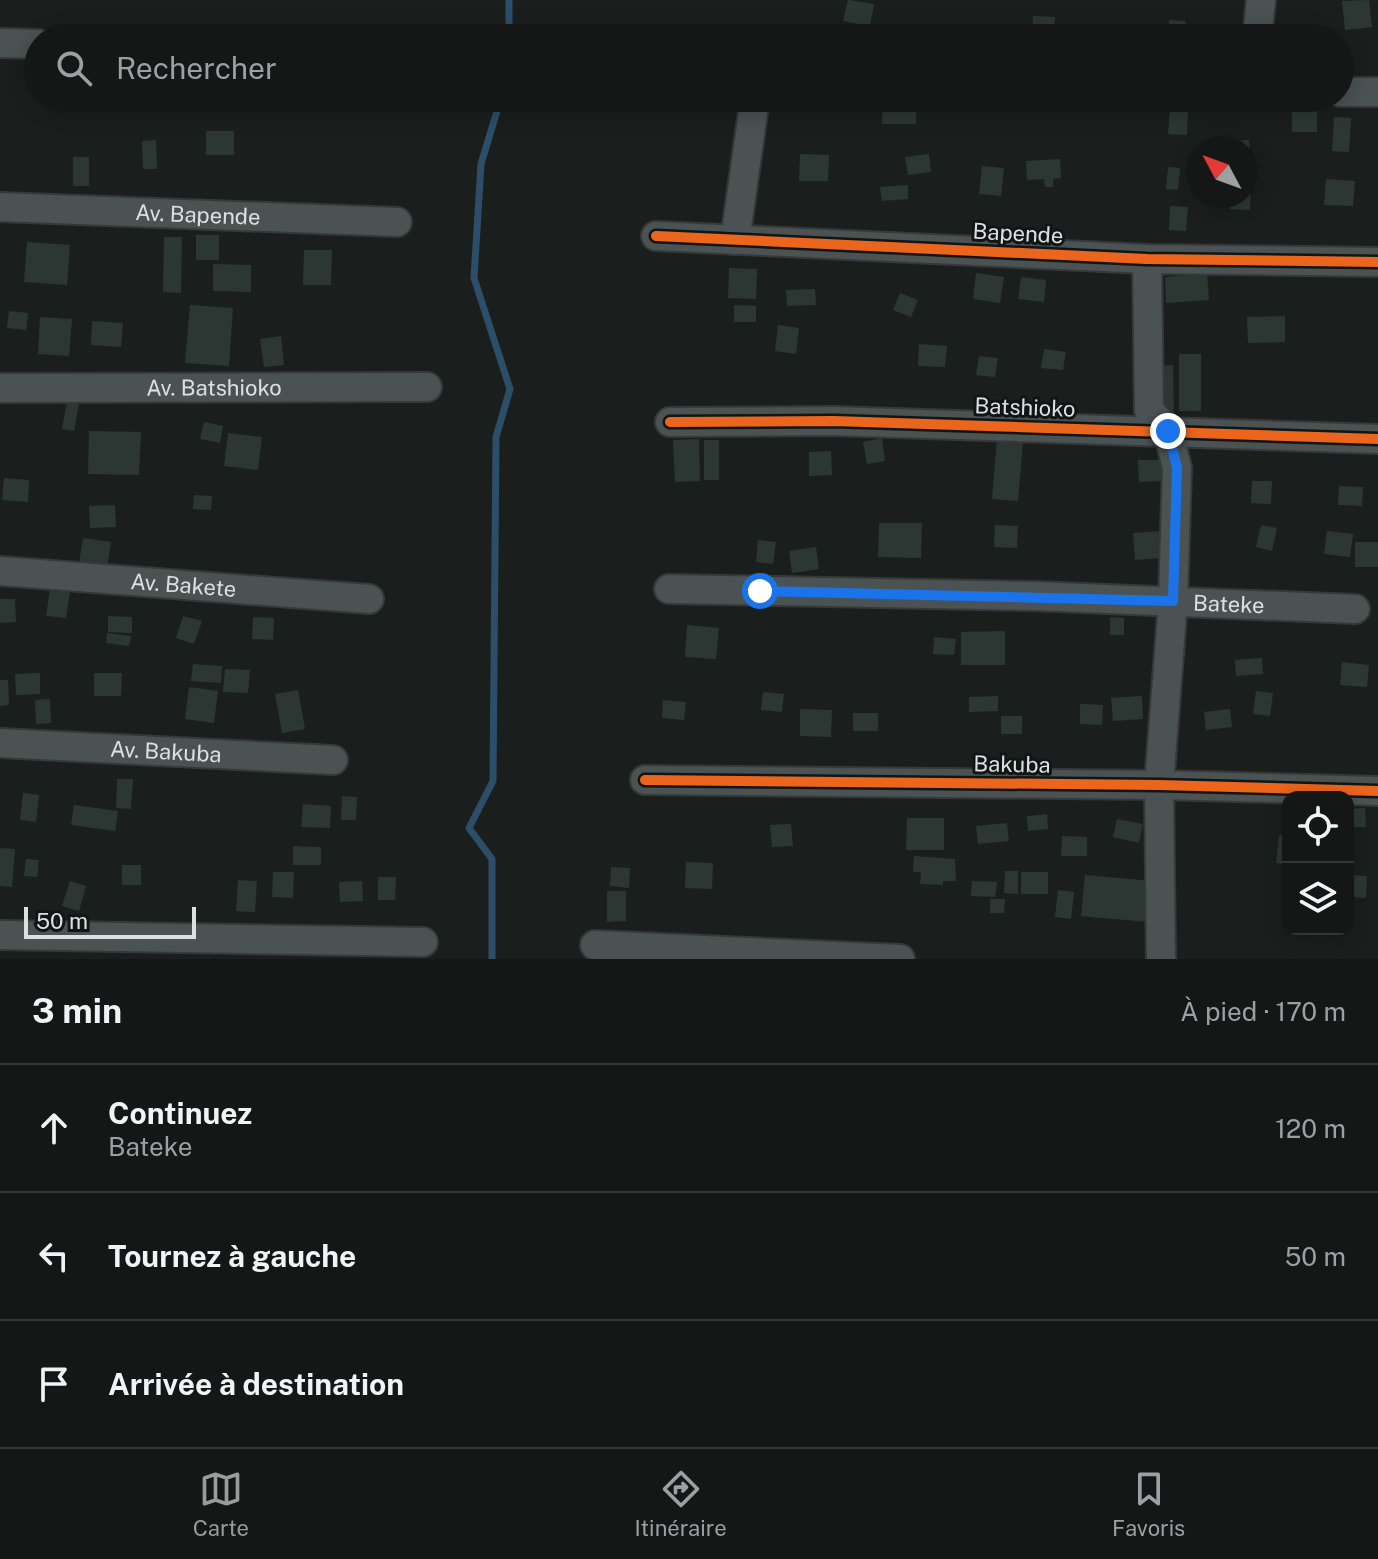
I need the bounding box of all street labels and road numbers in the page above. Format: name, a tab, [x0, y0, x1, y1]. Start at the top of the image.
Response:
street label: Av. Bapende	[135, 199, 261, 230]
street label: Bapende	[972, 218, 1064, 248]
street label: Av. Batshioko	[146, 374, 282, 401]
street label: Batshioko	[974, 392, 1076, 422]
street label: Av. Bakete	[130, 568, 237, 602]
street label: Bateke	[1193, 589, 1265, 618]
street label: Av. Bakuba	[109, 736, 222, 767]
street label: Bakuba	[973, 750, 1051, 778]

